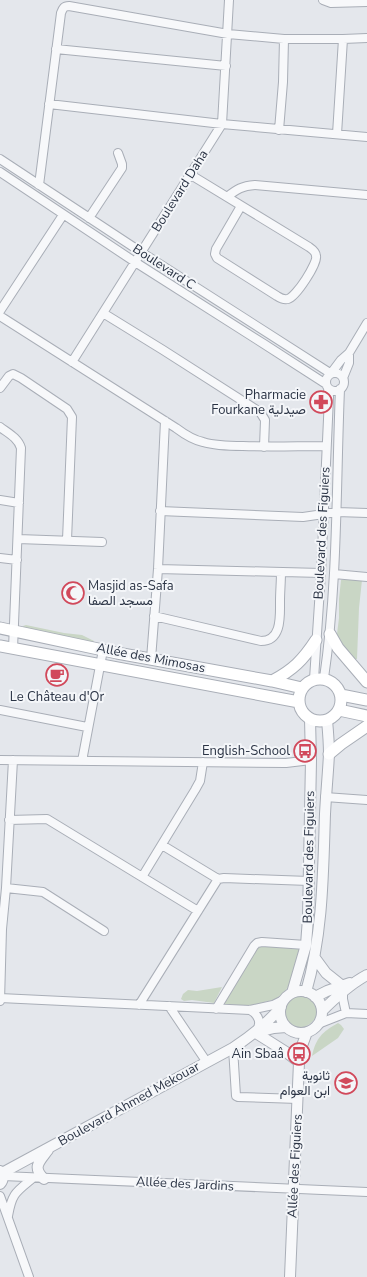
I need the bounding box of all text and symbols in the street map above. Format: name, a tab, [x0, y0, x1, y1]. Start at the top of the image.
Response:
street label: Boulevard Daha	[148, 147, 212, 235]
street label: Boulevard C	[129, 240, 199, 294]
place label: Pharmacie Fourkane صيدلية	[211, 386, 306, 419]
pharmacy icon: Pharmacie Fourkane صيدلية	[308, 389, 334, 415]
street label: Boulevard des Figuiers	[310, 466, 334, 600]
place label: Masjid as-Safa مسجد الصفا	[88, 577, 174, 610]
mosque icon: Masjid as-Safa مسجد الصفا	[60, 580, 86, 606]
street label: Allée des Mimosas	[95, 639, 207, 677]
cafe icon: Le Château d'Or	[44, 662, 70, 688]
place label: Le Château d'Or	[10, 688, 104, 706]
bus stop icon: English-School	[292, 738, 318, 764]
place label: English-School	[202, 742, 290, 760]
street label: Boulevard des Figuiers	[299, 790, 319, 924]
bus stop icon: Ain Sbaâ	[286, 1041, 312, 1067]
place label: Ain Sbaâ	[231, 1045, 284, 1063]
street label: Boulevard Ahmed Mekouar	[55, 1057, 203, 1150]
place label: ثانوية ابن العوام	[280, 1067, 330, 1100]
school or university icon: ثانوية ابن العوام	[333, 1070, 359, 1096]
street label: Allée des Figuiers	[283, 1113, 307, 1219]
street label: Allée des Jardins	[135, 1172, 235, 1196]

